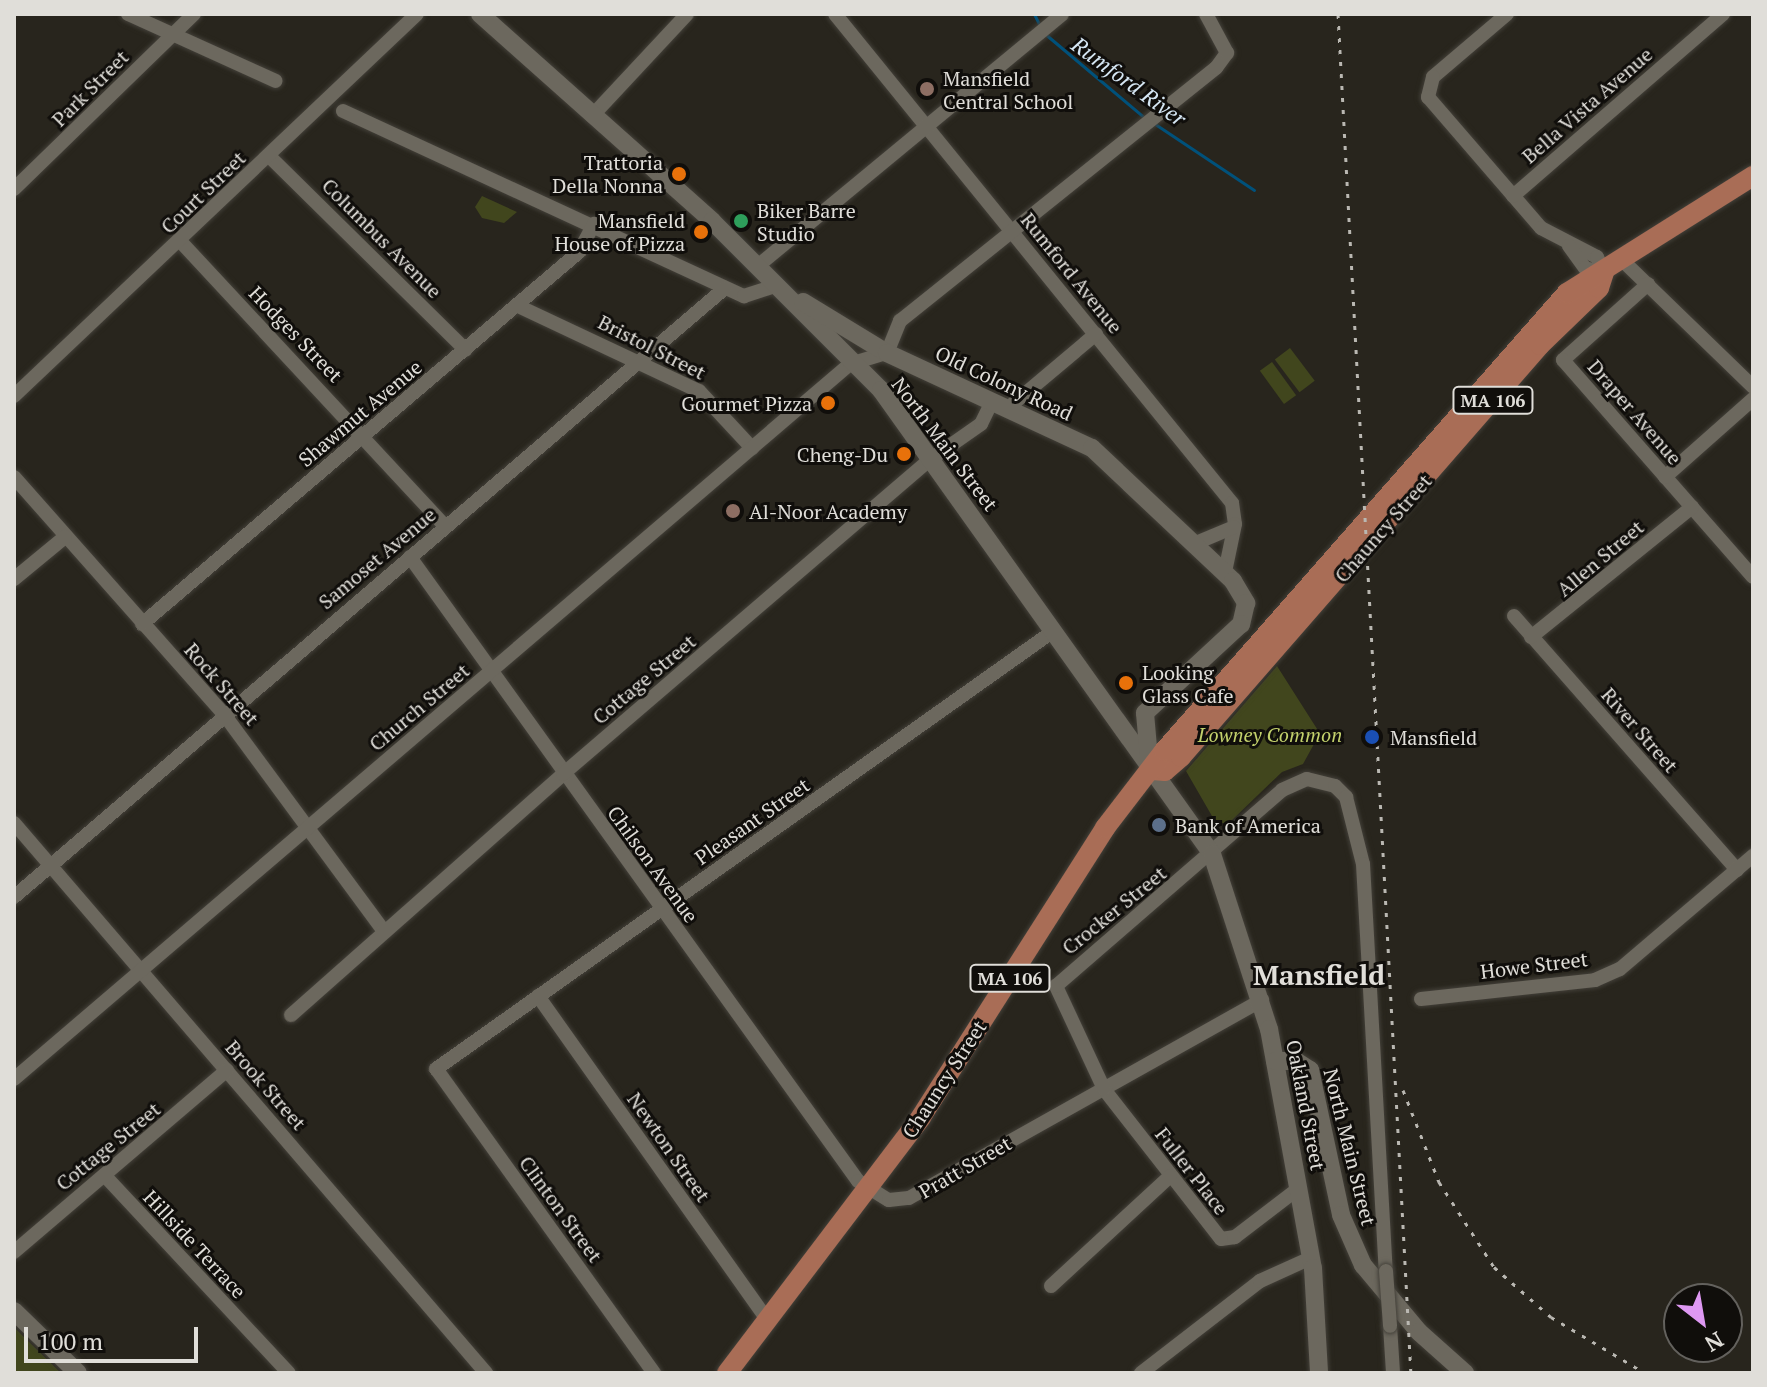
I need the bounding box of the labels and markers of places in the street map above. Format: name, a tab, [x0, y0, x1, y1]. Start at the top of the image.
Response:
place label: Mansfield Central School	[943, 66, 1073, 113]
marker: Mansfield Central School	[918, 80, 936, 98]
place label: Trattoria Della Nonna	[552, 150, 663, 197]
marker: Trattoria Della Nonna	[670, 165, 688, 183]
place label: Biker Barre Studio	[757, 198, 856, 245]
place label: Mansfield House of Pizza	[554, 208, 685, 255]
marker: Biker Barre Studio	[732, 212, 750, 230]
marker: Mansfield House of Pizza	[692, 223, 710, 241]
place label: Gourmet Pizza	[681, 391, 812, 415]
marker: Gourmet Pizza	[819, 394, 837, 412]
place label: Cheng-Du	[797, 442, 888, 466]
marker: Cheng-Du	[895, 445, 913, 463]
place label: Al-Noor Academy	[749, 499, 907, 523]
marker: Al-Noor Academy	[724, 502, 742, 520]
place label: Looking Glass Cafe	[1142, 660, 1234, 707]
marker: Looking Glass Cafe	[1117, 674, 1135, 692]
place label: Mansfield	[1390, 725, 1477, 749]
marker: Mansfield	[1361, 726, 1383, 748]
place label: Bank of America	[1175, 813, 1321, 837]
marker: Bank of America	[1150, 816, 1168, 834]

